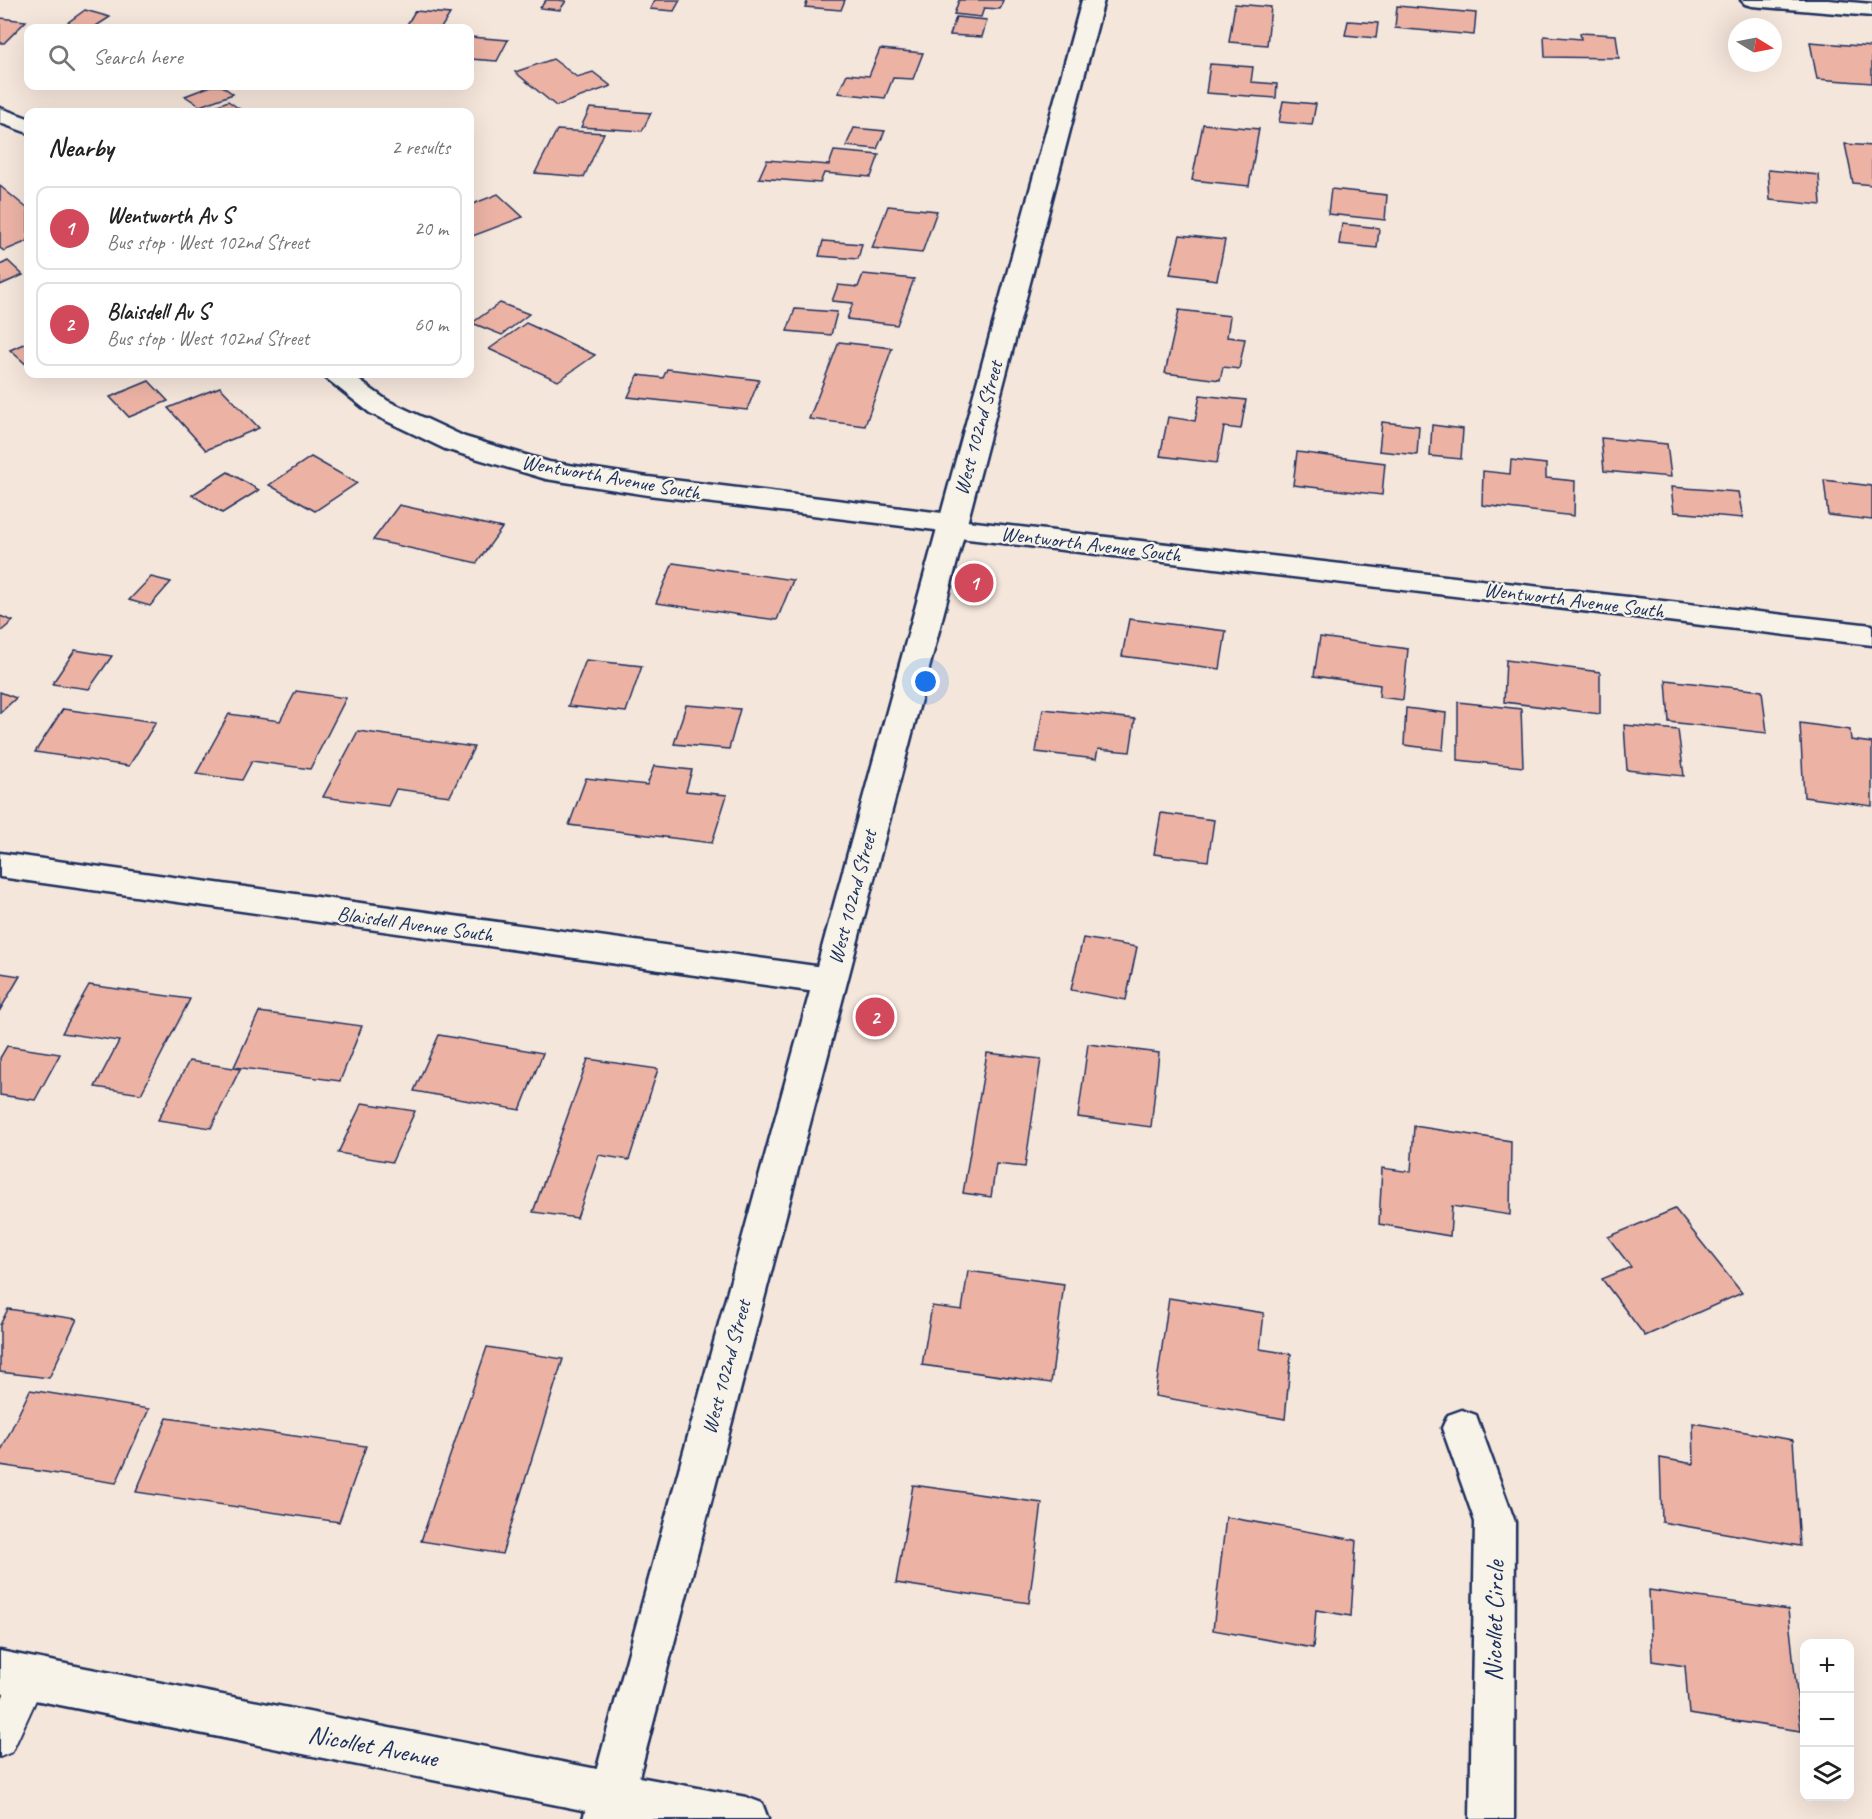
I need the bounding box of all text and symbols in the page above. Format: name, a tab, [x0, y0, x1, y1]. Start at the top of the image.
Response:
north arrow	[1728, 18, 1782, 72]
search box	[24, 24, 474, 90]
icon: search	[45, 41, 78, 74]
text: Search here	[93, 43, 183, 71]
text: Nearby	[48, 131, 113, 164]
text: 2 results	[391, 135, 450, 160]
text: Wentworth Av S	[107, 202, 232, 230]
text: 1	[65, 216, 74, 241]
text: 20 m	[414, 216, 448, 241]
text: Bus stop · West 102nd Street	[107, 230, 309, 255]
text: Blaisdell Av S	[107, 298, 209, 326]
text: 2	[65, 312, 74, 337]
text: 60 m	[414, 312, 448, 337]
text: Bus stop · West 102nd Street	[107, 326, 309, 351]
street label: West 102nd Street	[948, 356, 1009, 498]
street label: Wentworth Avenue South	[520, 448, 704, 506]
street label: Wentworth Avenue South	[1000, 520, 1184, 568]
pin: 1	[954, 560, 994, 606]
street label: Wentworth Avenue South	[1483, 576, 1667, 624]
your location	[911, 667, 940, 696]
street label: West 102nd Street	[822, 825, 883, 967]
street label: Blaisdell Avenue South	[335, 900, 496, 948]
pin: 2	[856, 994, 894, 1040]
street label: West 102nd Street	[696, 1295, 757, 1437]
street label: Nicollet Circle	[1476, 1559, 1512, 1682]
map controls	[1800, 1639, 1854, 1801]
button: +	[1800, 1639, 1854, 1693]
button: −	[1800, 1693, 1854, 1747]
street label: Nicollet Avenue	[305, 1717, 442, 1775]
button: layers	[1800, 1747, 1854, 1801]

